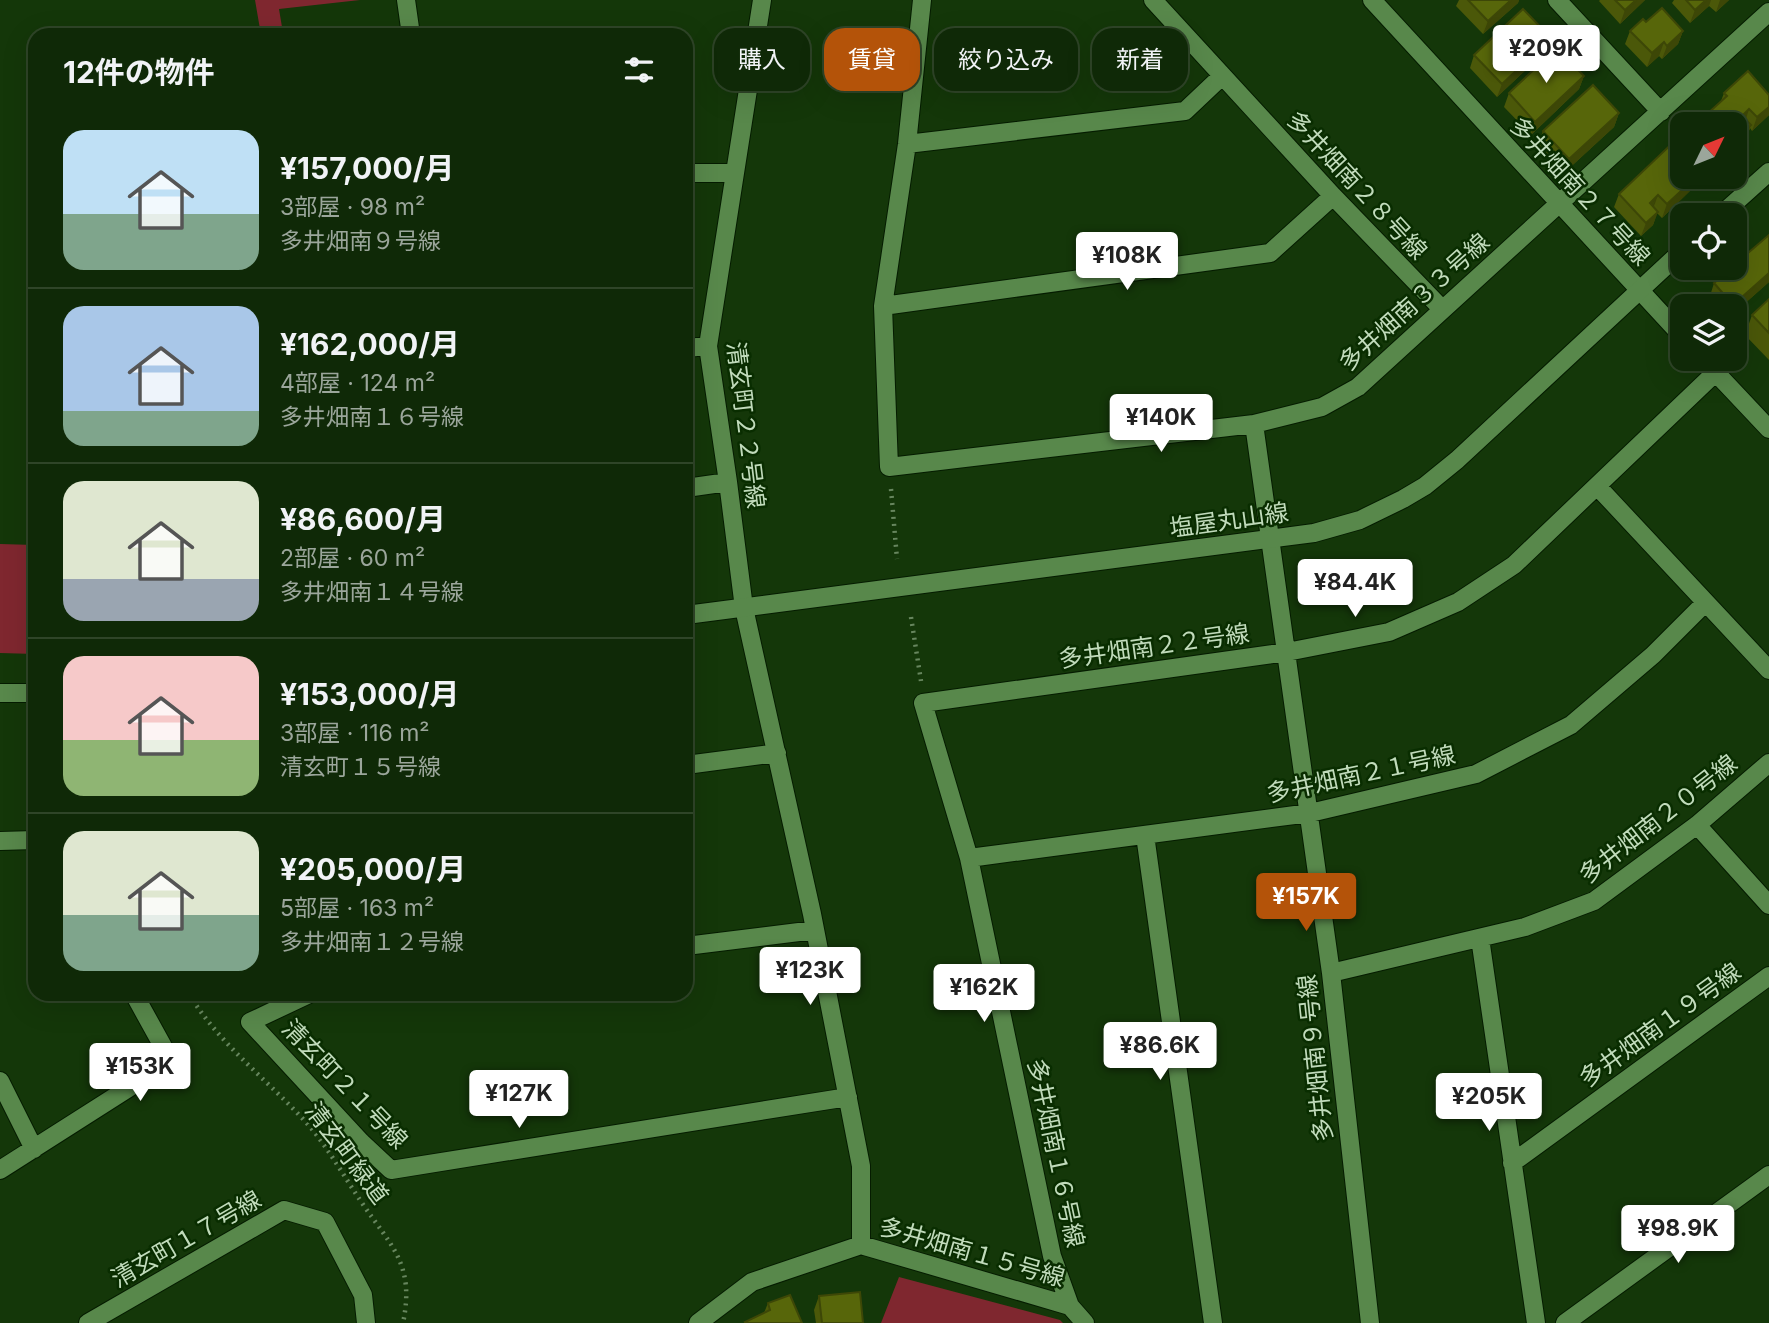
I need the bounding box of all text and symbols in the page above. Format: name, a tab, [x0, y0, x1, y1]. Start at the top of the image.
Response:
pin: ¥209K	[1497, 25, 1595, 85]
chip: 購入	[714, 28, 810, 91]
chip: 賃貸	[824, 28, 920, 91]
chip: 絞り込み	[934, 28, 1078, 91]
chip: 新着	[1092, 28, 1188, 91]
text: ¥209K	[1509, 34, 1583, 62]
icon: filters	[620, 51, 658, 89]
text: 12件の物件	[63, 54, 215, 90]
street label: 多井畑南２８号線	[1281, 105, 1433, 265]
street label: 多井畑南２７号線	[1504, 111, 1656, 271]
north arrow	[1670, 112, 1746, 189]
map controls	[1670, 112, 1747, 371]
text: ¥157,000/月	[280, 150, 454, 186]
icon: home	[119, 158, 203, 242]
text: 3部屋 · 98 m²	[280, 193, 425, 221]
button: locate	[1670, 203, 1747, 280]
text: 多井畑南９号線	[280, 227, 441, 255]
street label: 多井畑南３３号線	[1333, 227, 1495, 377]
pin: ¥108K	[1078, 232, 1176, 292]
text: ¥108K	[1092, 241, 1162, 269]
button: layers	[1670, 294, 1747, 371]
text: ¥162,000/月	[280, 326, 460, 362]
icon: home	[119, 334, 203, 418]
street label: 清玄町２２号線	[721, 340, 771, 510]
text: 4部屋 · 124 m²	[280, 369, 435, 397]
pin: ¥140K	[1112, 394, 1210, 454]
text: 多井畑南１６号線	[280, 403, 464, 431]
text: ¥140K	[1126, 403, 1196, 431]
street label: 塩屋丸山線	[1168, 497, 1290, 543]
text: ¥86,600/月	[280, 501, 446, 537]
icon: home	[119, 509, 203, 593]
text: 2部屋 · 60 m²	[280, 544, 425, 572]
pin: ¥84.4K	[1298, 560, 1412, 619]
text: ¥84.4K	[1314, 568, 1396, 596]
text: 多井畑南１４号線	[280, 578, 464, 606]
street label: 多井畑南２２号線	[1057, 618, 1251, 674]
text: ¥153,000/月	[280, 676, 459, 712]
icon: home	[119, 684, 203, 768]
text: 3部屋 · 116 m²	[280, 719, 430, 747]
street label: 多井畑南２１号線	[1264, 740, 1458, 808]
street label: 多井畑南２０号線	[1573, 748, 1743, 890]
text: 清玄町１５号線	[280, 753, 441, 781]
text: ¥205,000/月	[280, 851, 466, 887]
icon: home	[119, 859, 203, 943]
pin: ¥157K	[1257, 874, 1355, 933]
text: ¥157K	[1272, 882, 1340, 910]
text: 5部屋 · 163 m²	[280, 894, 434, 922]
text: 多井畑南１２号線	[280, 928, 464, 956]
pin: ¥123K	[761, 948, 859, 1007]
text: ¥123K	[776, 956, 844, 984]
street label: 多井畑南１９号線	[1574, 957, 1746, 1093]
pin: ¥162K	[935, 964, 1033, 1024]
text: ¥162K	[950, 973, 1019, 1001]
street label: 多井畑南９号線	[1292, 973, 1338, 1143]
street label: 清玄町２１号線	[276, 1014, 414, 1154]
pin: ¥86.6K	[1103, 1023, 1217, 1082]
text: ¥86.6K	[1120, 1031, 1200, 1059]
pin: ¥153K	[91, 1044, 189, 1103]
text: ¥153K	[105, 1052, 175, 1080]
street label: 多井畑南１６号線	[1022, 1056, 1090, 1250]
pin: ¥127K	[470, 1070, 568, 1130]
pin: ¥205K	[1440, 1074, 1538, 1133]
text: ¥127K	[485, 1079, 553, 1107]
text: ¥205K	[1452, 1082, 1526, 1110]
street label: 清玄町緑道	[299, 1096, 395, 1210]
street label: 清玄町１７号線	[106, 1184, 266, 1294]
pin: ¥98.9K	[1621, 1206, 1735, 1265]
street label: 多井畑南１５号線	[876, 1212, 1068, 1292]
text: ¥98.9K	[1637, 1214, 1719, 1242]

